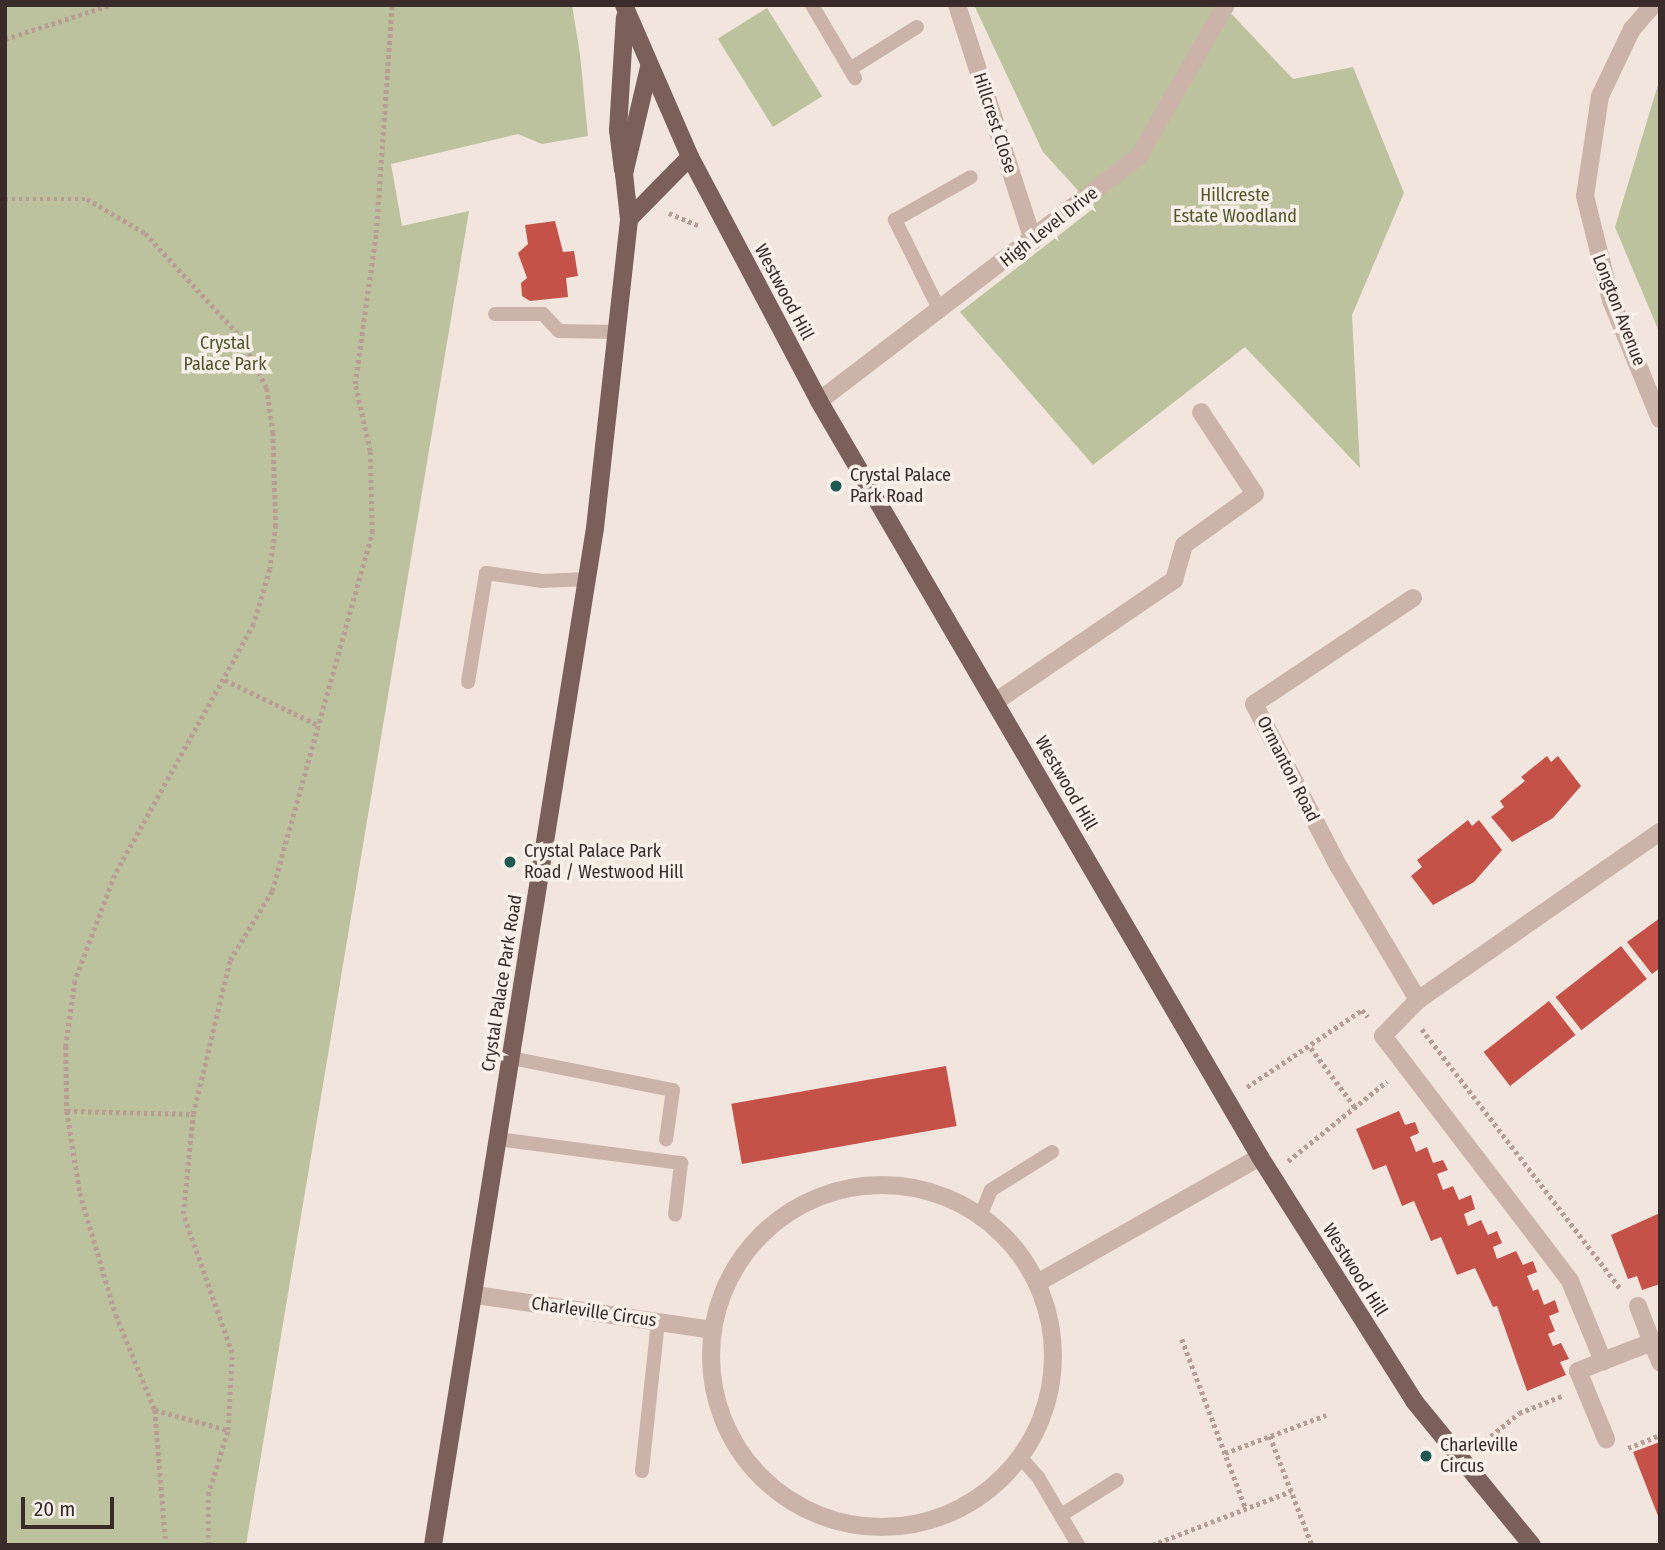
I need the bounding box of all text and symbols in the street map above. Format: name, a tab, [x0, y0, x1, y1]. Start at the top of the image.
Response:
street label: Hillcrest Close	[969, 70, 1021, 176]
street label: High Level Drive	[996, 182, 1102, 272]
park label: Hillcreste Estate Woodland	[1173, 185, 1297, 228]
street label: Westwood Hill	[750, 240, 818, 344]
street label: Longton Avenue	[1588, 251, 1650, 369]
park label: Crystal Palace Park	[183, 333, 267, 376]
place label: Crystal Palace Park Road	[850, 465, 951, 508]
marker: Crystal Palace Park Road	[828, 478, 844, 494]
street label: Ormanton Road	[1252, 712, 1324, 826]
street label: Westwood Hill	[1030, 732, 1102, 834]
place label: Crystal Palace Park Road / Westwood Hill	[524, 841, 684, 884]
marker: Crystal Palace Park Road / Westwood Hill	[502, 854, 518, 870]
street label: Crystal Palace Park Road	[477, 893, 527, 1073]
street label: Westwood Hill	[1318, 1220, 1392, 1320]
street label: Charleville Circus	[530, 1293, 658, 1331]
place label: Charleville Circus	[1440, 1435, 1518, 1478]
marker: Charleville Circus	[1418, 1448, 1434, 1464]
scale bar	[24, 1484, 117, 1528]
text: 20 m	[34, 1496, 75, 1522]

